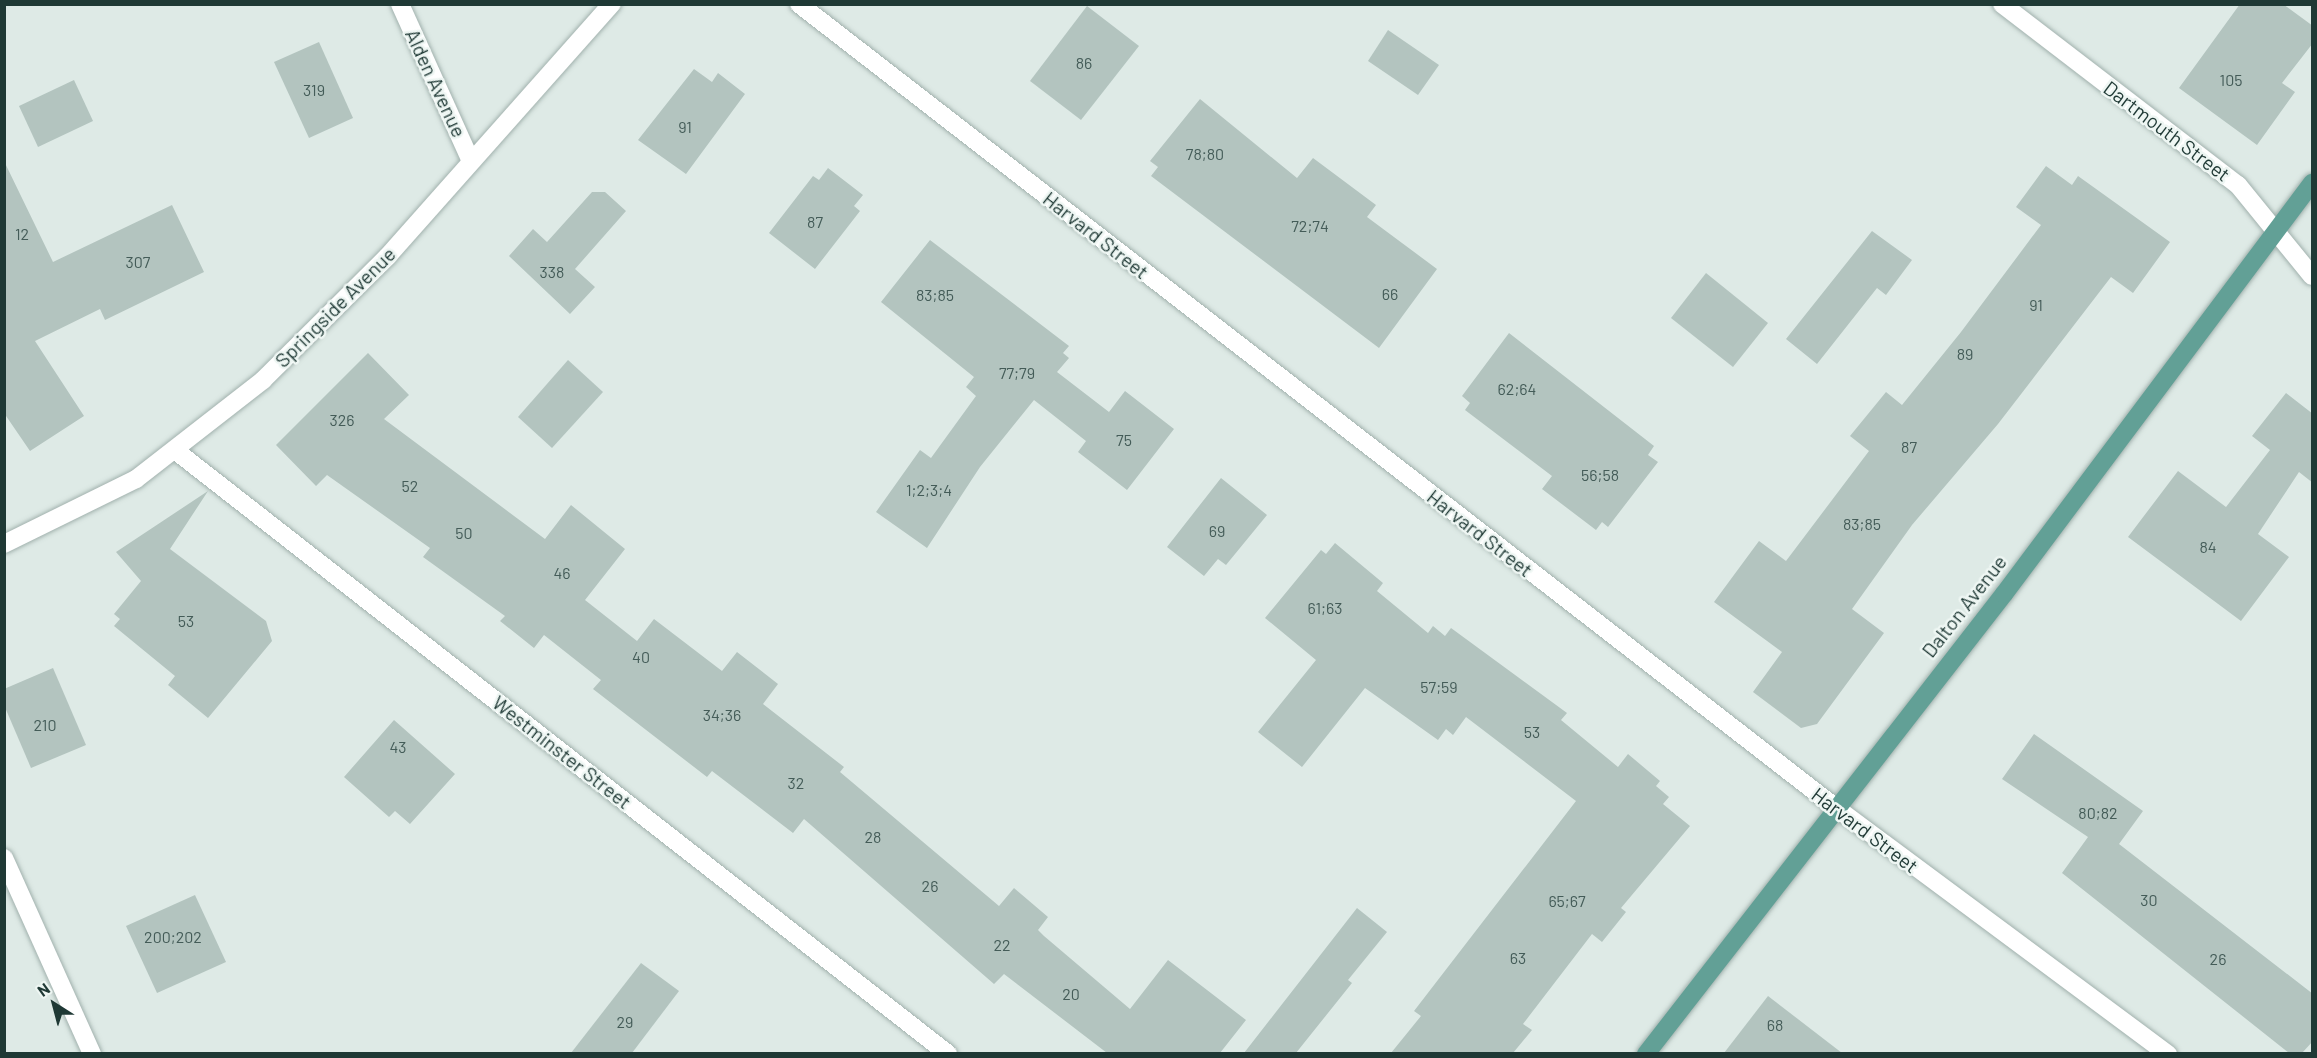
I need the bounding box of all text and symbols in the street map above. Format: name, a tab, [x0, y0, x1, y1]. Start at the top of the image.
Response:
street label: Alden Avenue	[400, 25, 472, 141]
house number: 86	[1076, 53, 1092, 73]
house number: 105	[2220, 70, 2242, 90]
street label: Dartmouth Street	[2099, 76, 2235, 186]
house number: 319	[303, 80, 325, 100]
house number: 91	[678, 117, 692, 137]
house number: 78;80	[1186, 144, 1224, 164]
street label: Harvard Street	[1038, 186, 1154, 284]
house number: 87	[807, 212, 823, 232]
house number: 72;74	[1291, 216, 1329, 236]
house number: 12	[15, 224, 29, 244]
street label: Springside Avenue	[270, 242, 400, 372]
house number: 307	[126, 252, 150, 272]
house number: 338	[540, 262, 564, 282]
house number: 66	[1382, 284, 1398, 304]
house number: 83;85	[916, 285, 954, 305]
house number: 91	[2029, 295, 2043, 315]
house number: 89	[1957, 344, 1973, 364]
house number: 77;79	[999, 363, 1035, 383]
house number: 62;64	[1498, 379, 1536, 399]
house number: 326	[329, 410, 355, 430]
house number: 75	[1116, 430, 1132, 450]
house number: 87	[1901, 437, 1917, 457]
house number: 56;58	[1581, 465, 1619, 485]
house number: 52	[402, 476, 418, 496]
house number: 1;2;3;4	[906, 480, 952, 500]
street label: Harvard Street	[1422, 484, 1538, 582]
house number: 83;85	[1843, 514, 1881, 534]
house number: 69	[1209, 521, 1225, 541]
house number: 50	[455, 523, 473, 543]
house number: 84	[2199, 537, 2217, 557]
street label: Dalton Avenue	[1917, 550, 2011, 662]
house number: 46	[553, 563, 571, 583]
house number: 61;63	[1307, 598, 1343, 618]
house number: 53	[178, 611, 194, 631]
house number: 40	[632, 647, 650, 667]
house number: 57;59	[1420, 677, 1458, 697]
street label: Westminster Street	[488, 690, 636, 814]
house number: 34;36	[703, 705, 741, 725]
house number: 210	[34, 715, 56, 735]
house number: 53	[1524, 722, 1540, 742]
house number: 43	[389, 737, 407, 757]
house number: 32	[788, 773, 804, 793]
street label: Harvard Street	[1807, 782, 1923, 878]
house number: 80;82	[2078, 803, 2118, 823]
house number: 28	[865, 827, 881, 847]
house number: 26	[922, 876, 938, 896]
house number: 30	[2140, 890, 2158, 910]
house number: 65;67	[1548, 891, 1586, 911]
house number: 200;202	[144, 927, 202, 947]
house number: 22	[993, 935, 1011, 955]
house number: 63	[1510, 948, 1526, 968]
house number: 26	[2210, 949, 2226, 969]
north arrow	[24, 974, 84, 1034]
text: N	[33, 978, 53, 1000]
house number: 20	[1062, 984, 1080, 1004]
house number: 29	[617, 1012, 633, 1032]
house number: 68	[1767, 1015, 1783, 1035]

